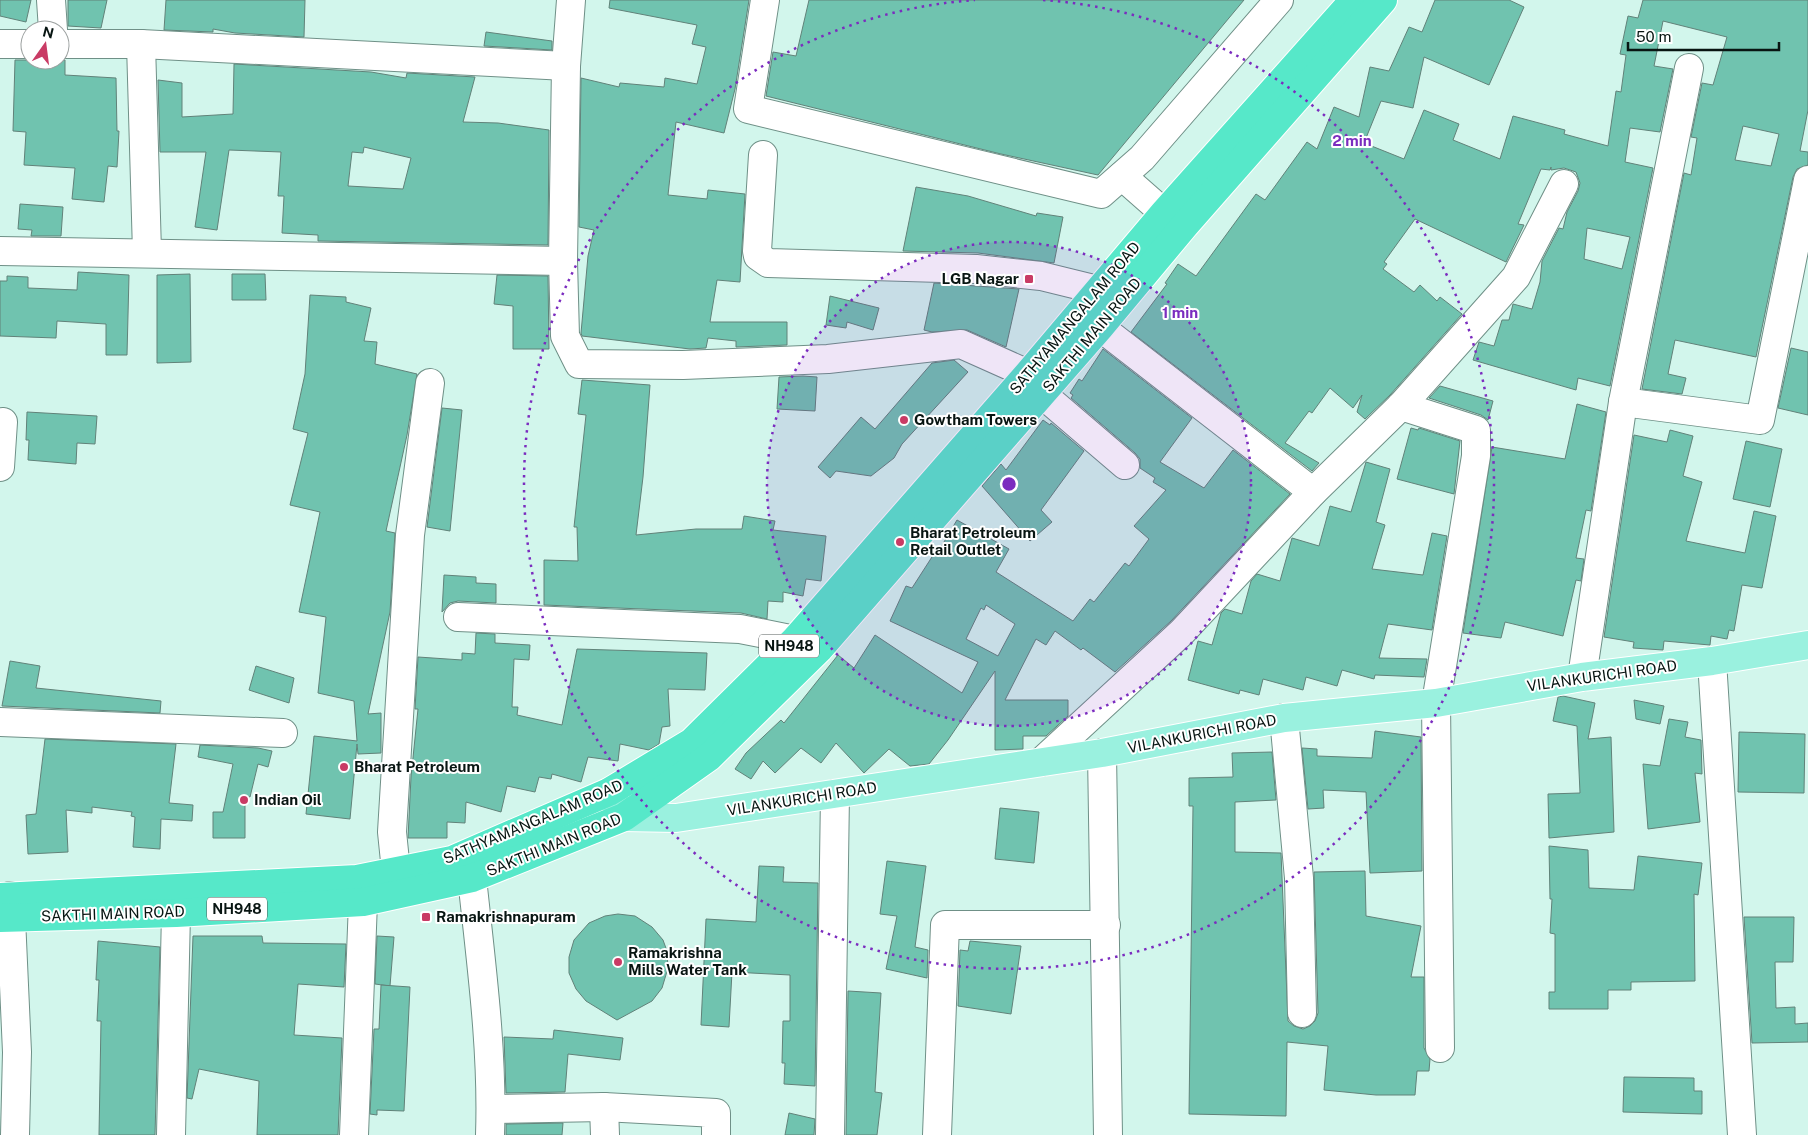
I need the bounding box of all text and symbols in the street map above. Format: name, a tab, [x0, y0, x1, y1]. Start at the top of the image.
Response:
north arrow	[20, 20, 70, 70]
scale bar	[1628, 20, 1779, 52]
text: N	[41, 23, 55, 41]
text: 50 m	[1636, 28, 1671, 45]
text: 2 min	[1332, 132, 1372, 149]
street label: SATHYAMANGALAM ROAD	[1006, 238, 1143, 397]
place label: LGB Nagar	[942, 270, 1019, 287]
marker: LGB Nagar	[1023, 273, 1035, 285]
street label: SAKTHI MAIN ROAD	[1039, 274, 1144, 395]
text: 1 min	[1162, 304, 1198, 321]
place label: Gowtham Towers	[914, 411, 1037, 428]
marker: Gowtham Towers	[898, 414, 910, 426]
centre of rings	[1000, 475, 1018, 493]
place label: Bharat Petroleum Retail Outlet	[910, 524, 1036, 558]
marker: Bharat Petroleum Retail Outlet	[894, 536, 906, 548]
road number: NH948	[759, 634, 819, 658]
street label: VILANKURICHI ROAD	[1526, 657, 1678, 694]
street label: VILANKURICHI ROAD	[1126, 711, 1278, 756]
place label: Bharat Petroleum	[354, 758, 480, 775]
marker: Bharat Petroleum	[338, 761, 350, 773]
street label: SATHYAMANGALAM ROAD	[441, 776, 625, 867]
street label: VILANKURICHI ROAD	[726, 778, 878, 819]
place label: Indian Oil	[254, 791, 322, 808]
marker: Indian Oil	[238, 794, 250, 806]
street label: SAKTHI MAIN ROAD	[484, 810, 624, 879]
road number: NH948	[207, 898, 267, 921]
street label: SAKTHI MAIN ROAD	[41, 902, 185, 925]
place label: Ramakrishnapuram	[436, 908, 576, 925]
marker: Ramakrishnapuram	[420, 911, 432, 923]
place label: Ramakrishna Mills Water Tank	[628, 944, 747, 978]
marker: Ramakrishna Mills Water Tank	[612, 956, 624, 968]

